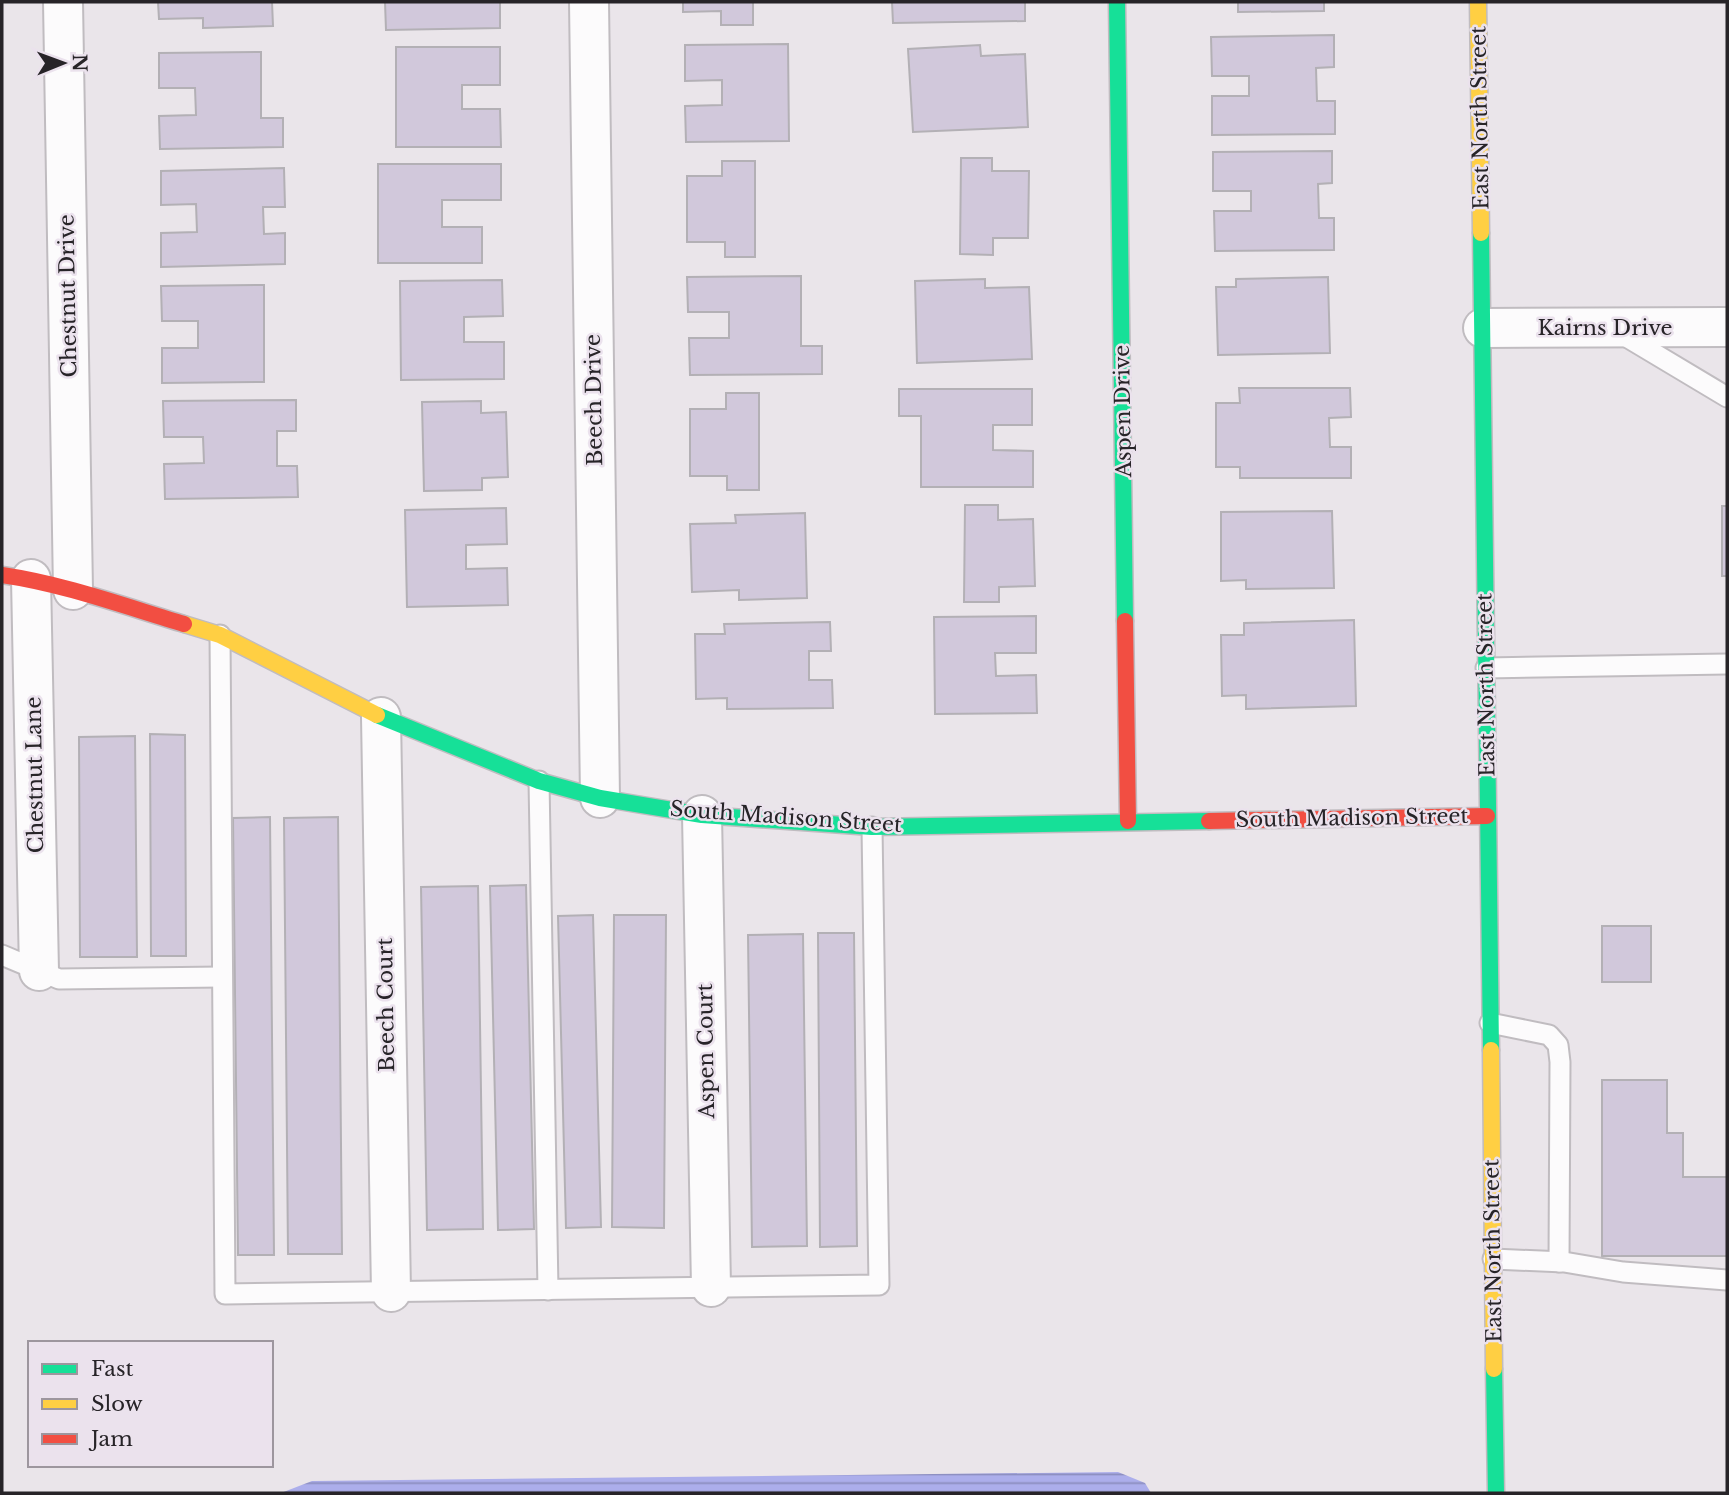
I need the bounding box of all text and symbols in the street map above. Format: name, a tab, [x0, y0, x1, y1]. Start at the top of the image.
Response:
street label: East North Street	[1465, 26, 1495, 210]
north arrow	[28, 28, 98, 98]
text: N	[68, 54, 91, 72]
street label: Chestnut Drive	[54, 214, 82, 378]
street label: Kairns Drive	[1537, 315, 1673, 341]
street label: Beech Drive	[580, 334, 608, 466]
street label: Aspen Drive	[1109, 345, 1137, 478]
street label: East North Street	[1471, 593, 1501, 777]
street label: Chestnut Lane	[21, 696, 49, 854]
street label: South Madison Street	[669, 796, 903, 838]
street label: South Madison Street	[1236, 803, 1469, 833]
street label: Beech Court	[372, 937, 400, 1072]
street label: Aspen Court	[692, 983, 720, 1120]
street label: East North Street	[1478, 1159, 1508, 1343]
legend	[28, 1341, 273, 1467]
text: Fast	[91, 1356, 133, 1382]
text: Slow	[91, 1391, 143, 1417]
text: Jam	[88, 1426, 133, 1452]

